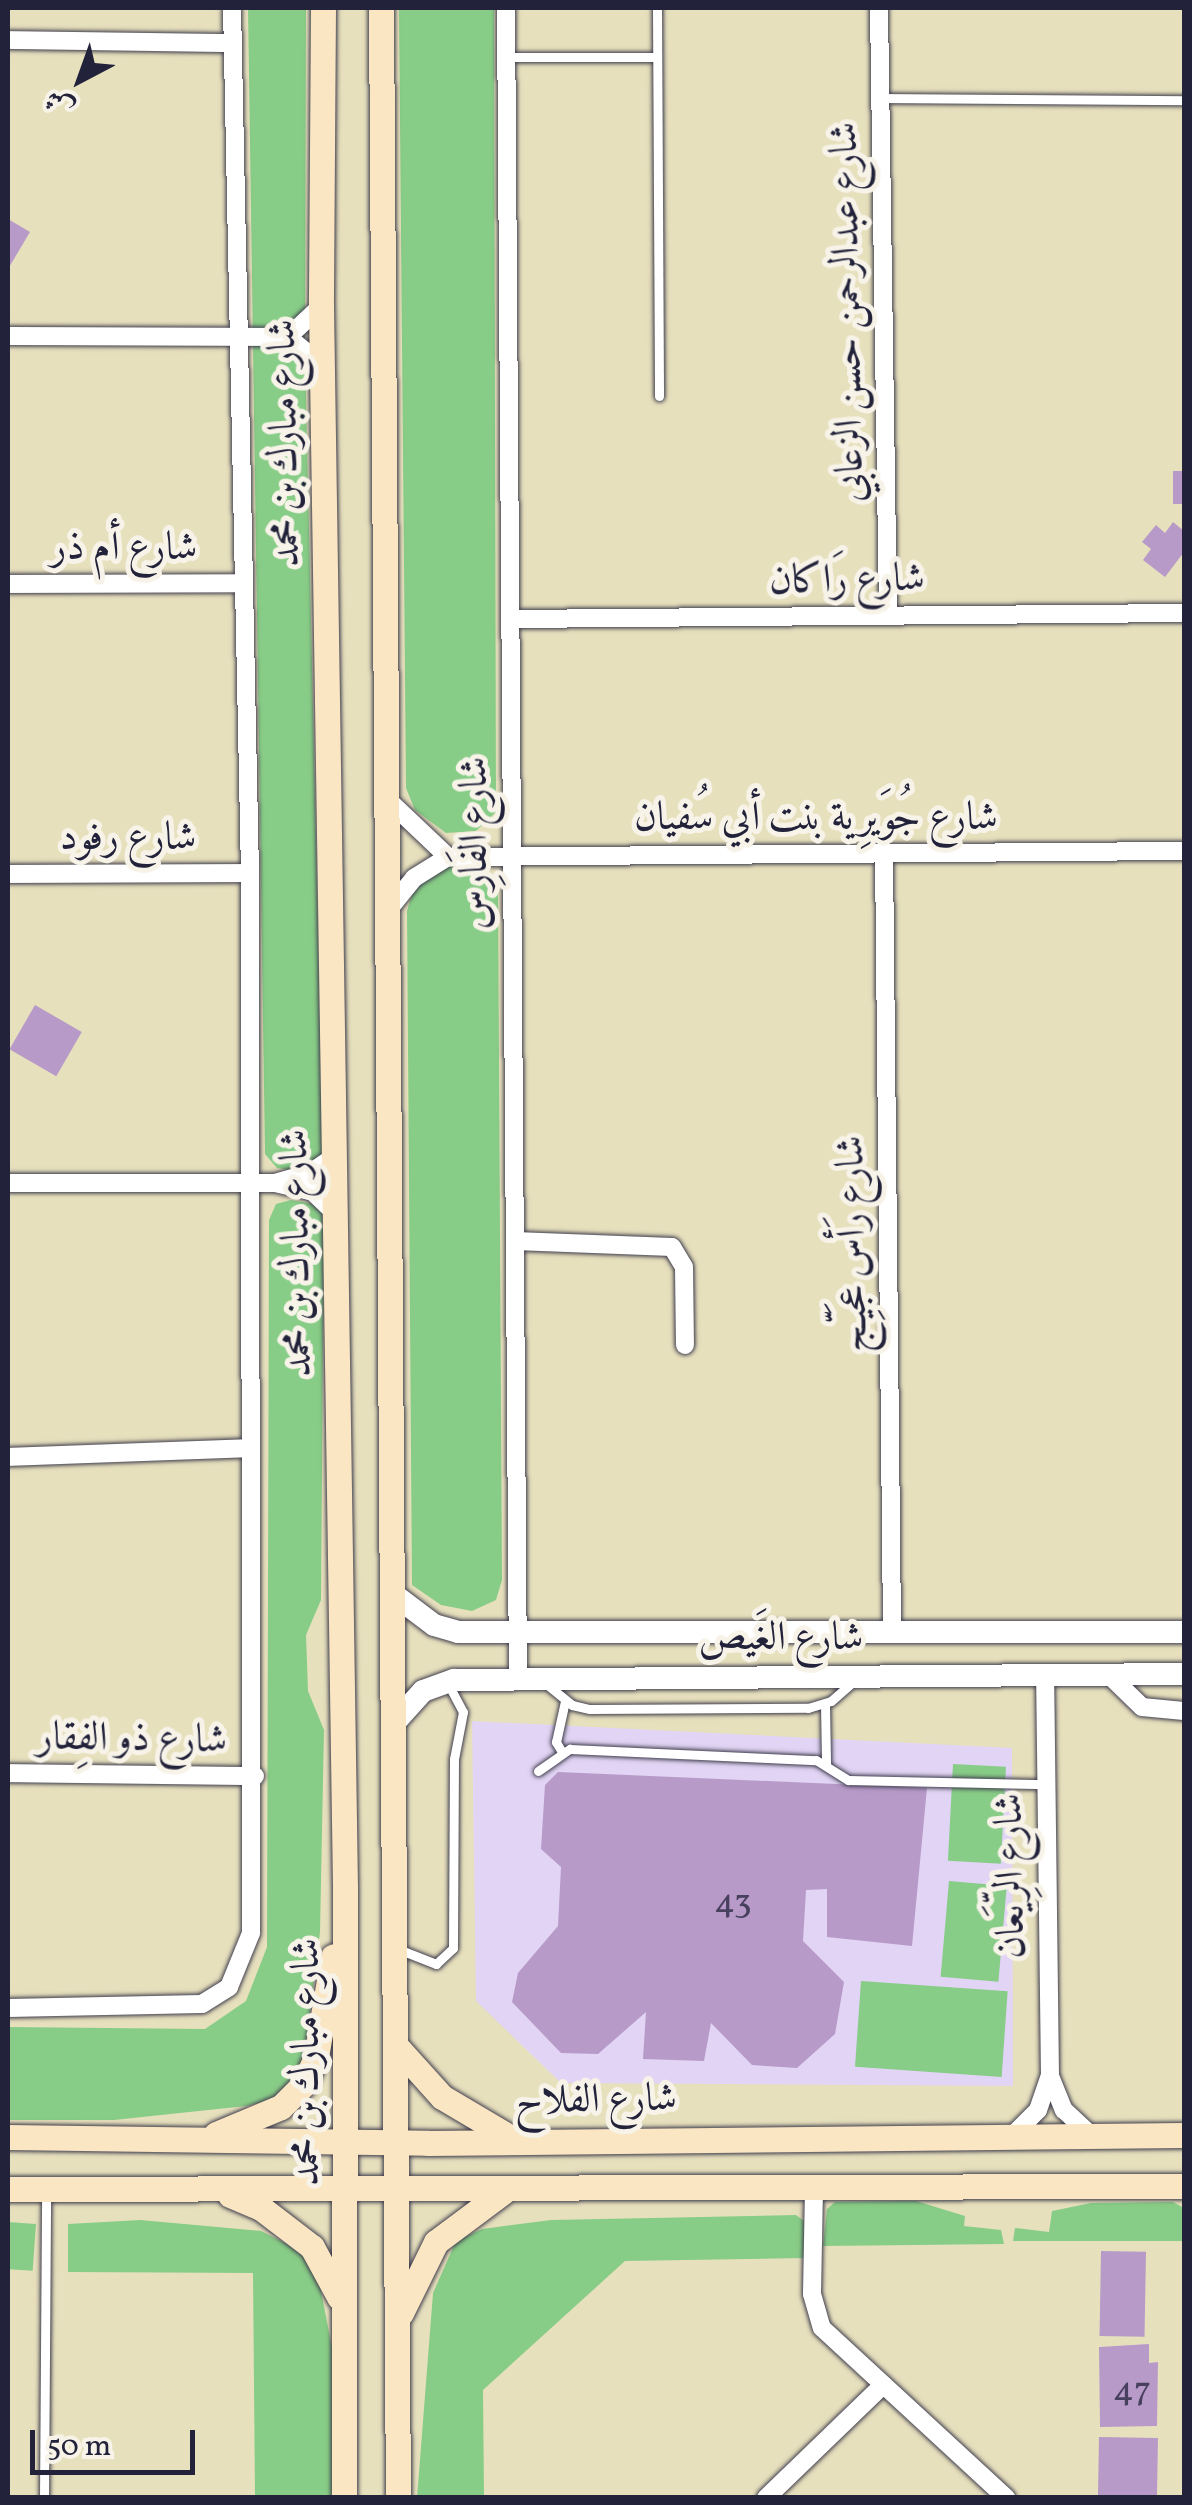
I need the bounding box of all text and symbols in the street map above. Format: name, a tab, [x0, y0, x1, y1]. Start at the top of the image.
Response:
north arrow	[30, 30, 130, 130]
text: ش	[37, 79, 83, 127]
street label: شارع عبدالرحمن حسن الزعابي	[822, 121, 876, 503]
street label: شارع مبارك بن محمد	[260, 319, 312, 567]
street label: شارع أم ذر	[51, 525, 197, 573]
street label: شارع رَاكان	[769, 556, 925, 606]
street label: شارع الفَارِس	[452, 756, 500, 930]
street label: شارع جُوَيرِية بنت أبي سُفيان	[634, 795, 998, 843]
street label: شارع رفود	[60, 815, 196, 863]
street label: شارع مبارك بن محمد	[272, 1129, 324, 1377]
street label: شارع رَأس عجَيِّج	[828, 1135, 880, 1353]
street label: شارع الغَيص	[699, 1615, 863, 1663]
street label: شارع ذو الفِقار	[36, 1714, 228, 1766]
street label: شارع الرِّيَعان	[987, 1793, 1037, 1959]
house number: 43	[714, 1882, 752, 1924]
street label: شارع مبارك بن محمد	[284, 1938, 332, 2186]
street label: شارع الفلاح	[514, 2076, 678, 2126]
house number: 47	[1113, 2370, 1151, 2412]
scale bar	[35, 2410, 200, 2472]
text: 50 m	[47, 2426, 111, 2468]

